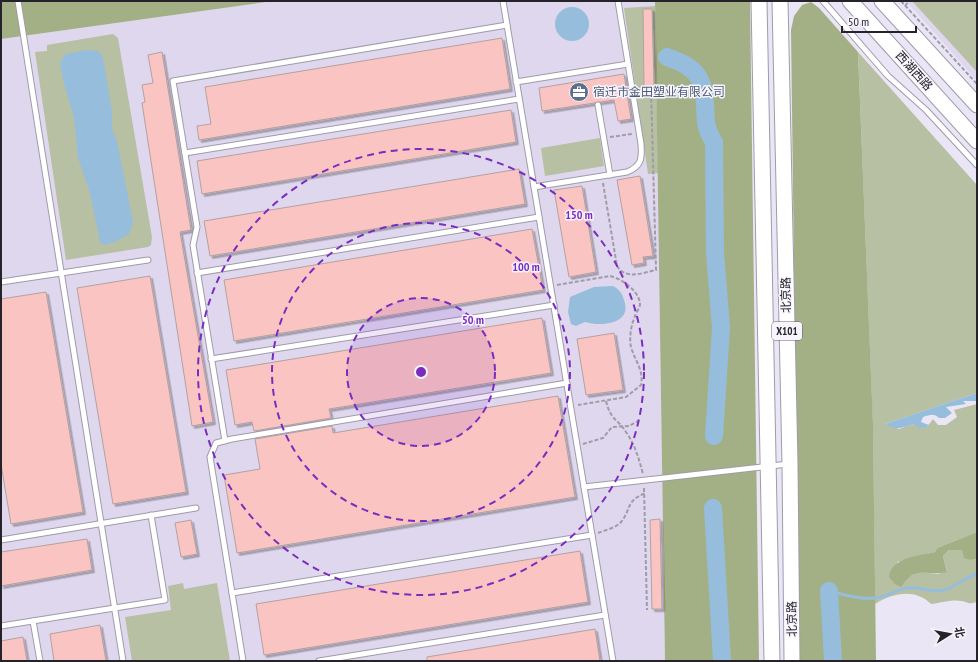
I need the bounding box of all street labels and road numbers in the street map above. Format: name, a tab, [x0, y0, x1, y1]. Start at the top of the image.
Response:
street label: 西湖西路	[893, 48, 936, 94]
street label: 北京路	[778, 277, 793, 313]
road number: X101	[772, 322, 802, 340]
street label: 北京路	[784, 601, 799, 637]

